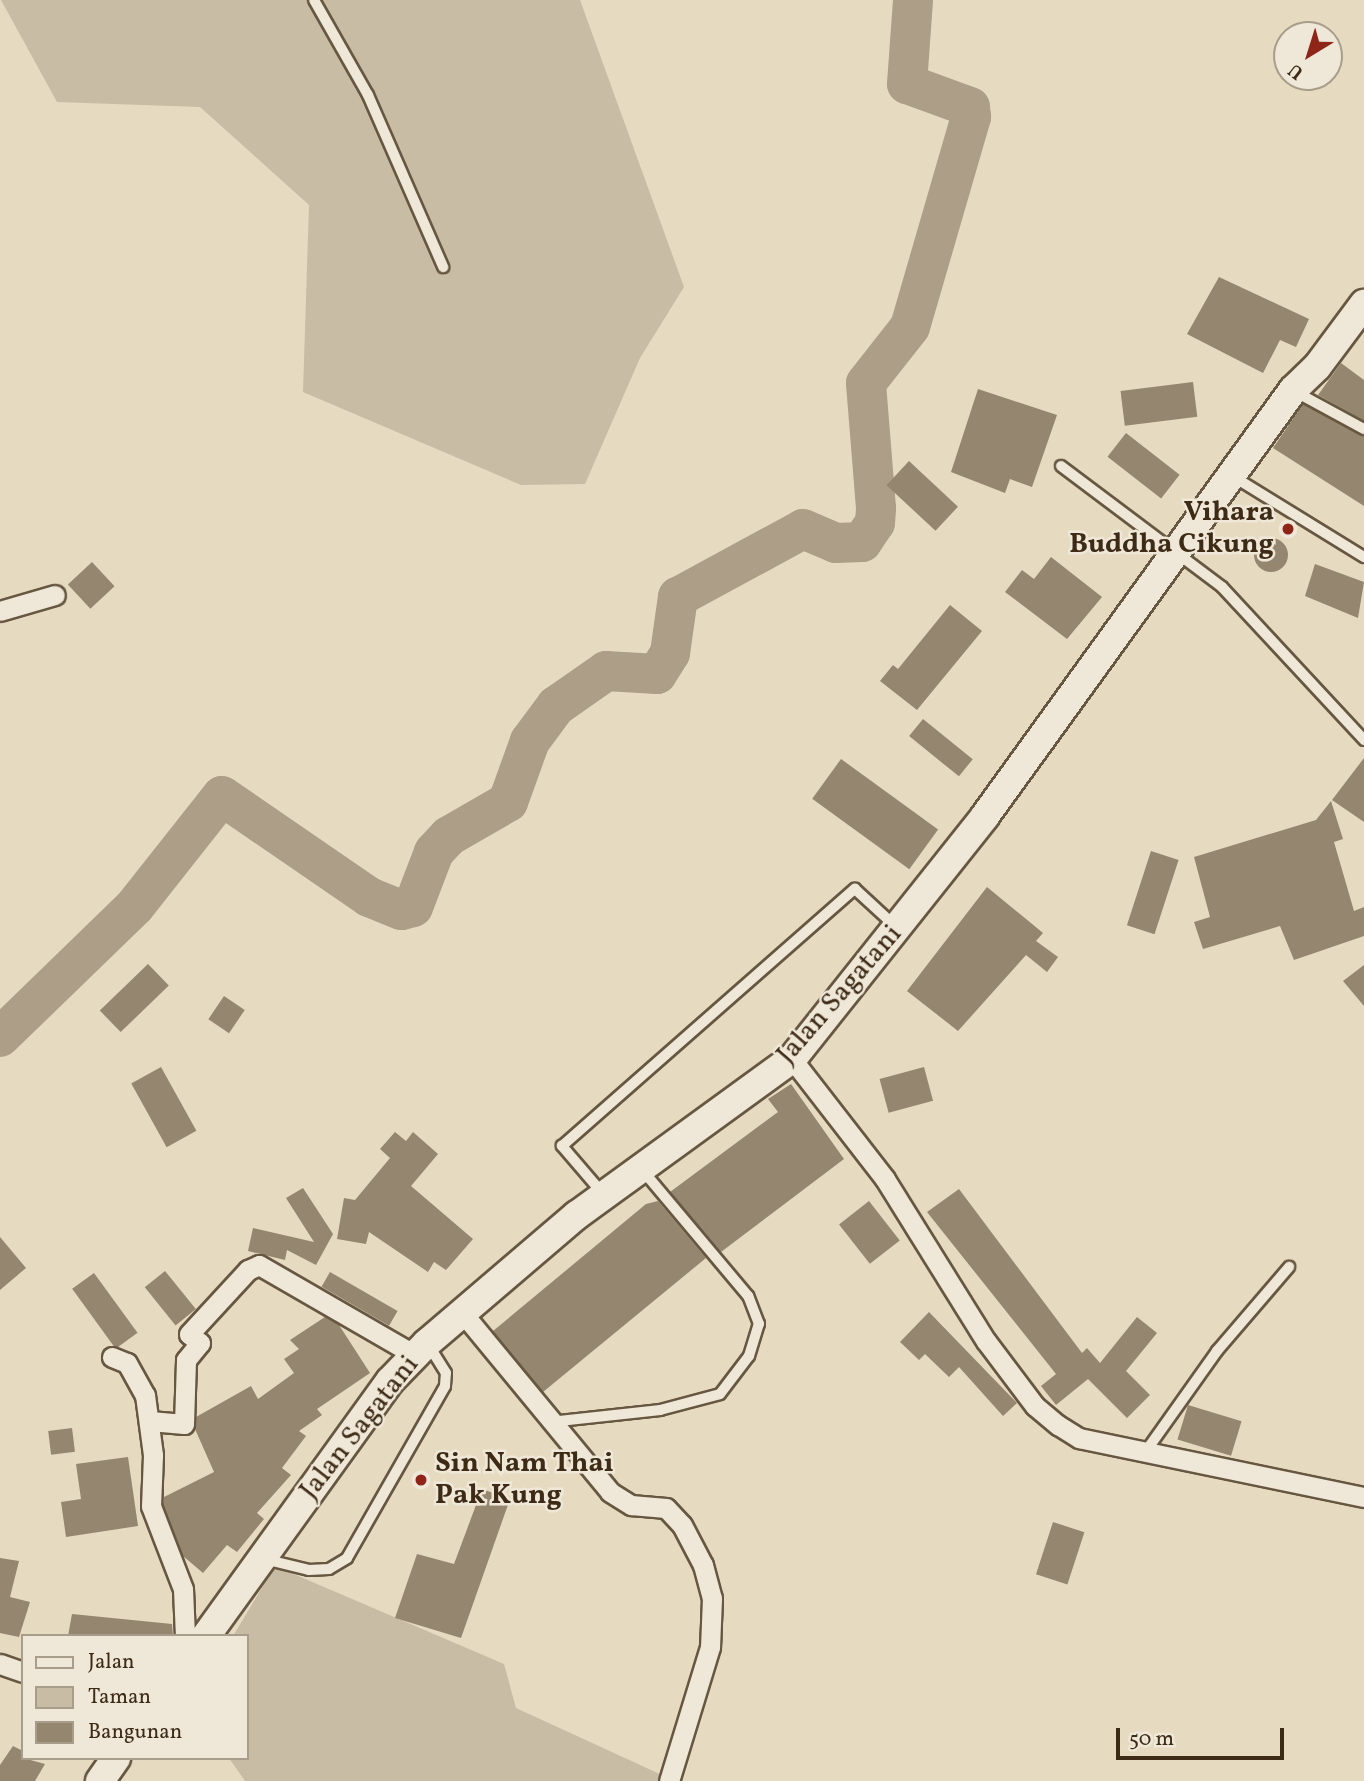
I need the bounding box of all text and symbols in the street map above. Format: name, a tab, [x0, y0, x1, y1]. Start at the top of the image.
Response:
north arrow	[1273, 21, 1343, 91]
text: U	[1283, 57, 1309, 85]
place label: Vihara Buddha Cikung	[1069, 496, 1274, 562]
marker: Vihara Buddha Cikung	[1280, 521, 1296, 537]
street label: Jalan Sagatani	[770, 918, 910, 1072]
street label: Jalan Sagatani	[293, 1349, 427, 1507]
place label: Sin Nam Thai Pak Kung	[435, 1447, 614, 1513]
marker: Sin Nam Thai Pak Kung	[413, 1472, 429, 1488]
legend	[21, 1634, 248, 1760]
text: Jalan	[88, 1648, 135, 1677]
text: Taman	[88, 1683, 151, 1712]
scale bar	[1119, 1714, 1287, 1758]
text: Bangunan	[88, 1718, 182, 1747]
text: 50 m	[1129, 1725, 1174, 1754]

